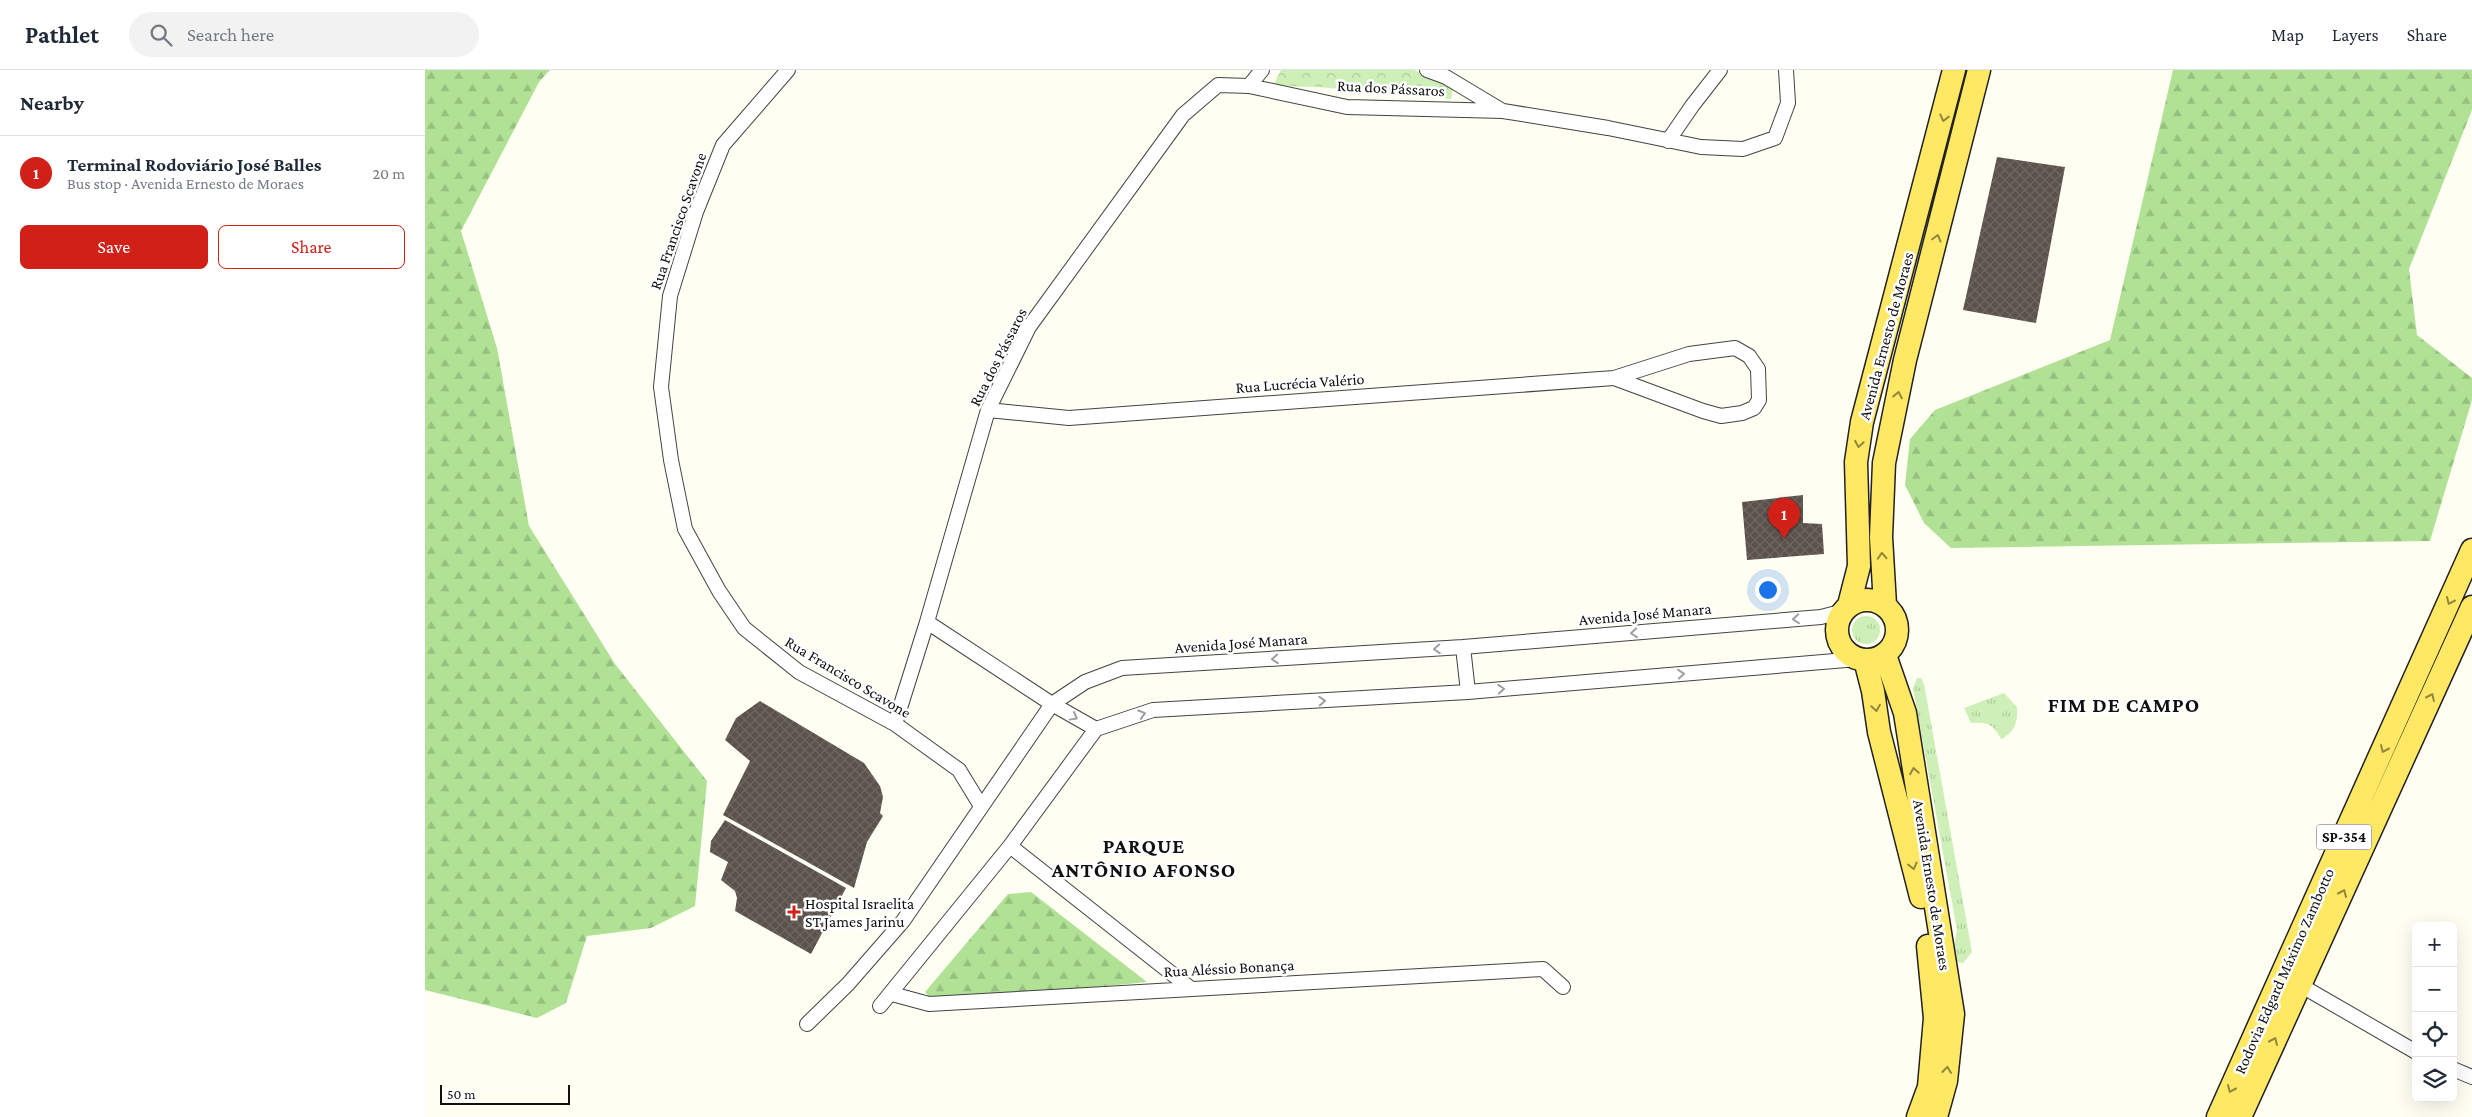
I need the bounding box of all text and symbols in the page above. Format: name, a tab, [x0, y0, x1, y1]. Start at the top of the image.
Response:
search box	[129, 12, 479, 57]
text: Pathlet	[25, 21, 99, 48]
icon: search	[147, 21, 175, 49]
text: Search here	[187, 24, 274, 45]
text: Map	[2271, 25, 2304, 45]
text: Layers	[2332, 25, 2379, 45]
text: Share	[2407, 25, 2447, 45]
street label: Rua dos Pássaros	[1337, 77, 1445, 99]
text: Nearby	[20, 91, 84, 115]
one-way arrow	[1939, 113, 1950, 122]
street label: Rua Francisco Scavone	[647, 150, 709, 292]
text: Terminal Rodoviário José Balles	[67, 154, 321, 175]
text: 1	[33, 165, 39, 182]
text: 20 m	[372, 165, 405, 182]
text: Bus stop · Avenida Ernesto de Moraes	[67, 175, 304, 192]
button: Save	[20, 225, 208, 269]
button: Share	[218, 225, 405, 269]
one-way arrow	[1931, 234, 1941, 242]
street label: Avenida Ernesto de Moraes	[1855, 250, 1917, 422]
street label: Rua dos Pássaros	[966, 305, 1030, 409]
street label: Rua Lucrécia Valério	[1235, 370, 1365, 396]
one-way arrow	[1892, 391, 1902, 400]
one-way arrow	[1854, 440, 1864, 448]
pin: 1	[1768, 498, 1800, 539]
one-way arrow	[1877, 552, 1887, 560]
your location	[1755, 577, 1781, 603]
one-way arrow	[2446, 596, 2456, 605]
street label: Avenida José Manara	[1578, 600, 1713, 629]
one-way arrow	[1791, 613, 1799, 624]
one-way arrow	[1629, 627, 1637, 638]
street label: Avenida José Manara	[1174, 630, 1309, 657]
street label: Rua Francisco Scavone	[782, 633, 914, 721]
one-way arrow	[1433, 643, 1441, 654]
one-way arrow	[1270, 653, 1278, 664]
one-way arrow	[1677, 669, 1685, 680]
one-way arrow	[1497, 684, 1505, 695]
district label: FIM DE CAMPO	[2048, 693, 2200, 717]
one-way arrow	[2425, 693, 2436, 702]
one-way arrow	[1318, 695, 1326, 706]
one-way arrow	[1870, 703, 1880, 712]
one-way arrow	[1138, 709, 1146, 719]
one-way arrow	[1068, 710, 1077, 720]
one-way arrow	[2379, 744, 2390, 753]
one-way arrow	[1909, 766, 1920, 774]
street label: Avenida Ernesto de Moraes	[1910, 798, 1954, 972]
road number: SP-354	[2317, 824, 2371, 850]
district label: PARQUE ANTÔNIO AFONSO	[1051, 834, 1236, 882]
one-way arrow	[1907, 861, 1918, 870]
street label: Rodovia Edgard Máximo Zambotto	[2231, 866, 2338, 1077]
one-way arrow	[2336, 889, 2347, 898]
place label: Hospital Israelita ST James Jarinu	[805, 895, 915, 931]
marker: Hospital Israelita ST James Jarinu	[787, 905, 801, 919]
map controls	[2412, 922, 2457, 1102]
button: +	[2412, 922, 2457, 967]
street label: Rua Aléssio Bonança	[1163, 956, 1295, 981]
button: −	[2412, 967, 2457, 1012]
button: locate	[2412, 1012, 2457, 1057]
one-way arrow	[2268, 1037, 2279, 1046]
button: layers	[2412, 1057, 2457, 1102]
one-way arrow	[1941, 1065, 1952, 1073]
scale bar	[440, 1082, 570, 1105]
one-way arrow	[2227, 1084, 2237, 1093]
text: 50 m	[447, 1086, 475, 1102]

